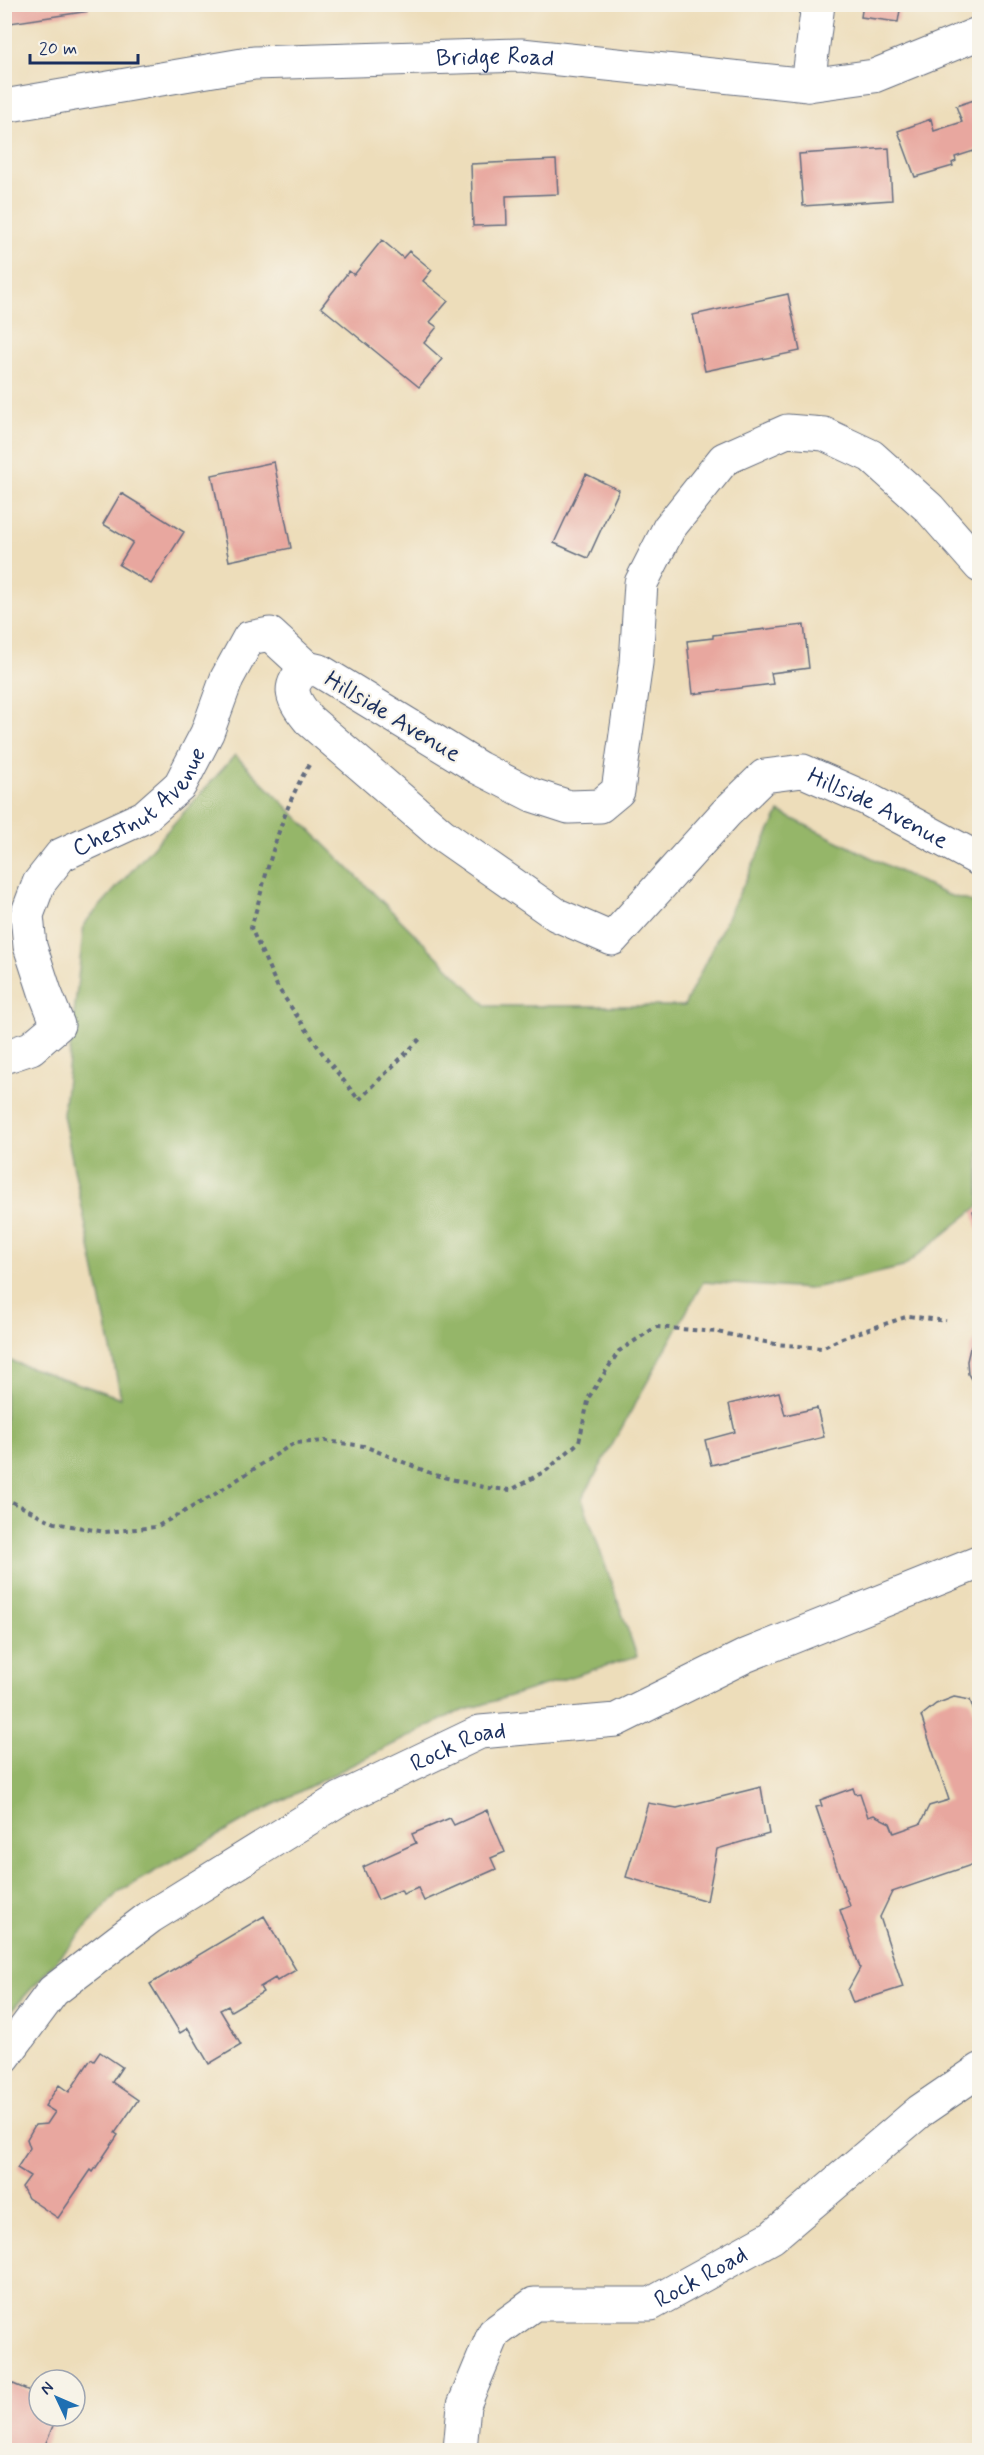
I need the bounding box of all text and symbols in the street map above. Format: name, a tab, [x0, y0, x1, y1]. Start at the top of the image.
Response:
scale bar	[30, 27, 138, 65]
text: 20 m	[39, 37, 77, 61]
street label: Bridge Road	[436, 41, 556, 75]
street label: Hillside Avenue	[318, 664, 466, 770]
street label: Chestnut Avenue	[68, 742, 214, 865]
street label: Hillside Avenue	[802, 761, 954, 857]
street label: Rock Road	[405, 1716, 507, 1780]
street label: Rock Road	[649, 2240, 753, 2316]
north arrow	[27, 2368, 87, 2428]
text: N	[36, 2377, 59, 2400]

